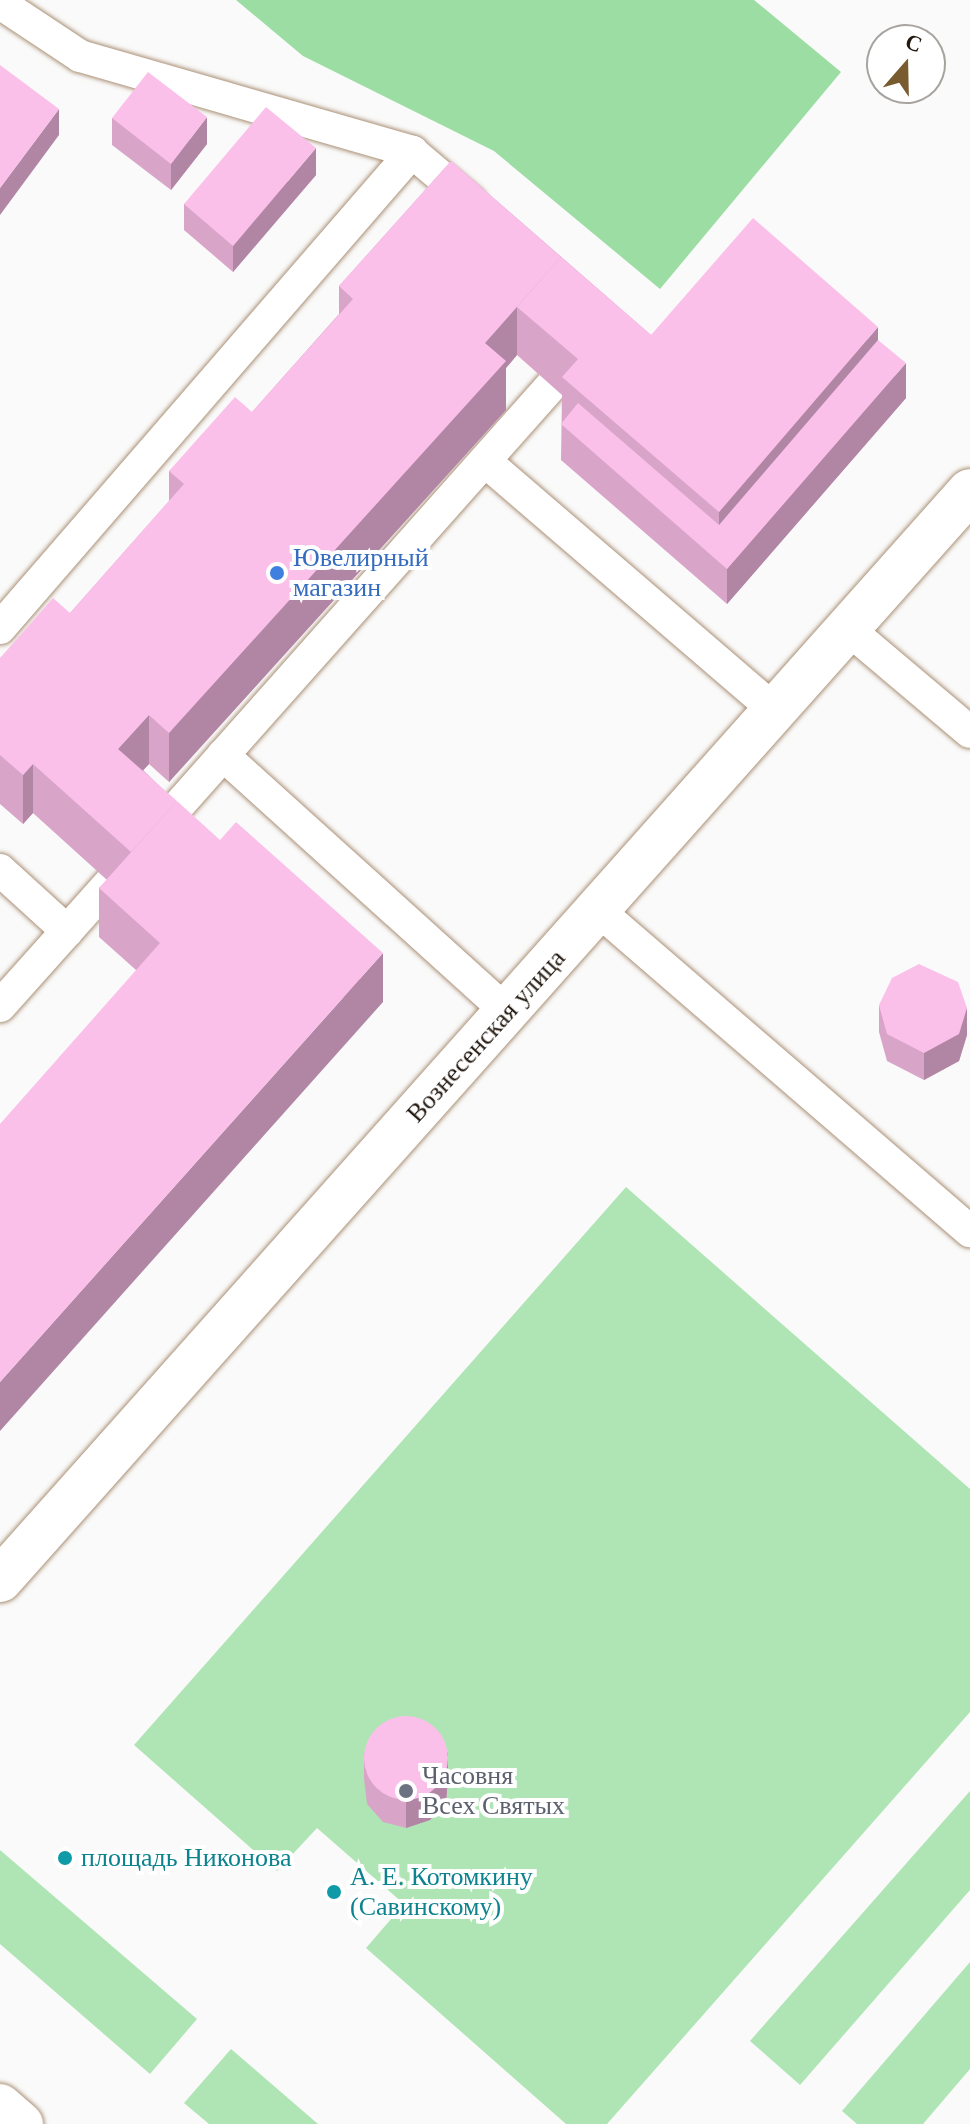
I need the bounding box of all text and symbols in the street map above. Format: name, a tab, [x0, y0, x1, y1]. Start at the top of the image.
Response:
north arrow	[866, 24, 946, 104]
text: С	[902, 28, 925, 57]
place label: Ювелирный магазин	[293, 542, 429, 604]
marker: Ювелирный магазин	[268, 564, 286, 582]
street label: Вознесенская улица	[400, 943, 572, 1129]
place label: Часовня Всех Святых	[422, 1760, 565, 1822]
marker: Часовня Всех Святых	[397, 1782, 415, 1800]
place label: площадь Никонова	[81, 1842, 291, 1874]
marker: площадь Никонова	[56, 1849, 74, 1867]
place label: А. Е. Котомкину (Савинскому)	[350, 1861, 533, 1922]
marker: А. Е. Котомкину (Савинскому)	[325, 1883, 343, 1901]

